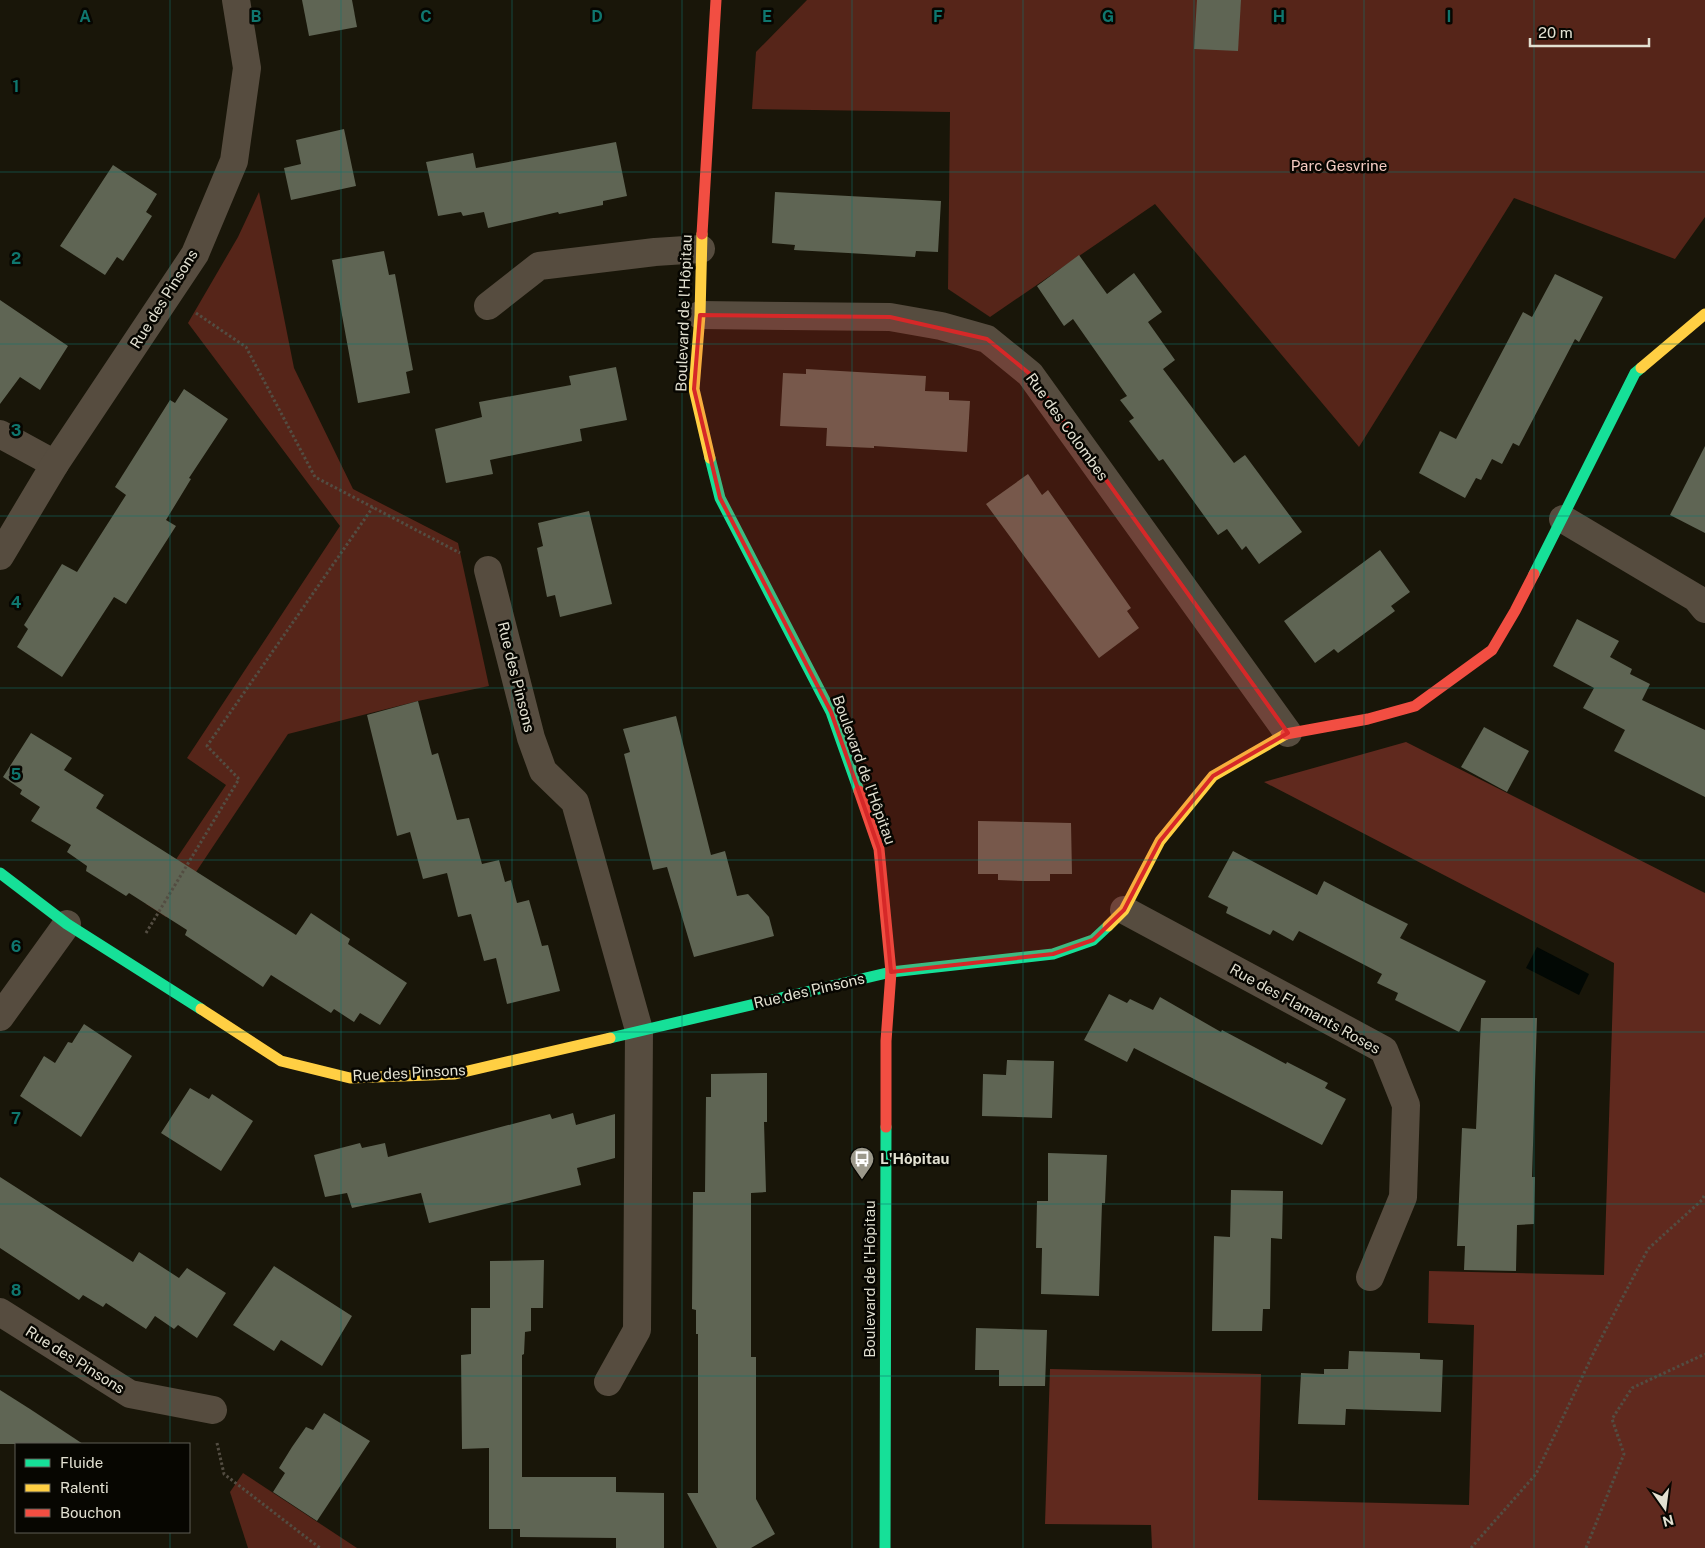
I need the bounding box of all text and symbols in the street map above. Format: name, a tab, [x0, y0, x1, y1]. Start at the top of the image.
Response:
text: A	[79, 7, 91, 26]
text: B	[251, 7, 262, 26]
text: C	[420, 7, 432, 26]
text: D	[591, 7, 603, 26]
text: E	[762, 7, 772, 26]
text: F	[933, 7, 943, 26]
text: G	[1102, 7, 1114, 26]
text: H	[1273, 7, 1285, 26]
text: I	[1447, 7, 1451, 26]
scale bar	[1530, 15, 1649, 47]
text: 20 m	[1538, 24, 1573, 41]
text: 1	[13, 77, 19, 96]
park label: Parc Gesvrine	[1291, 157, 1387, 174]
street label: Boulevard de l'Hôpitau	[672, 234, 695, 392]
street label: Rue des Pinsons	[126, 246, 201, 351]
text: 2	[11, 249, 21, 268]
street label: Rue des Colombes	[1023, 370, 1112, 484]
text: 3	[11, 421, 21, 440]
text: 4	[11, 593, 22, 612]
street label: Rue des Pinsons	[495, 620, 538, 734]
street label: Boulevard de l'Hôpitau	[830, 693, 899, 847]
text: 5	[11, 765, 22, 784]
text: 6	[11, 937, 21, 956]
street label: Rue des Flamants Roses	[1227, 960, 1383, 1057]
street label: Rue des Pinsons	[752, 969, 866, 1012]
street label: Rue des Pinsons	[352, 1061, 466, 1084]
text: 7	[11, 1109, 21, 1128]
bus stop icon: L'Hôpitau	[849, 1146, 875, 1180]
place label: L'Hôpitau	[880, 1150, 949, 1167]
street label: Boulevard de l'Hôpitau	[861, 1200, 878, 1358]
text: 8	[11, 1281, 22, 1300]
street label: Rue des Pinsons	[23, 1322, 128, 1397]
legend	[15, 1443, 190, 1533]
text: Fluide	[60, 1454, 103, 1471]
text: Ralenti	[60, 1479, 109, 1496]
north arrow	[1640, 1483, 1690, 1533]
text: Bouchon	[60, 1504, 121, 1521]
text: N	[1661, 1512, 1675, 1530]

